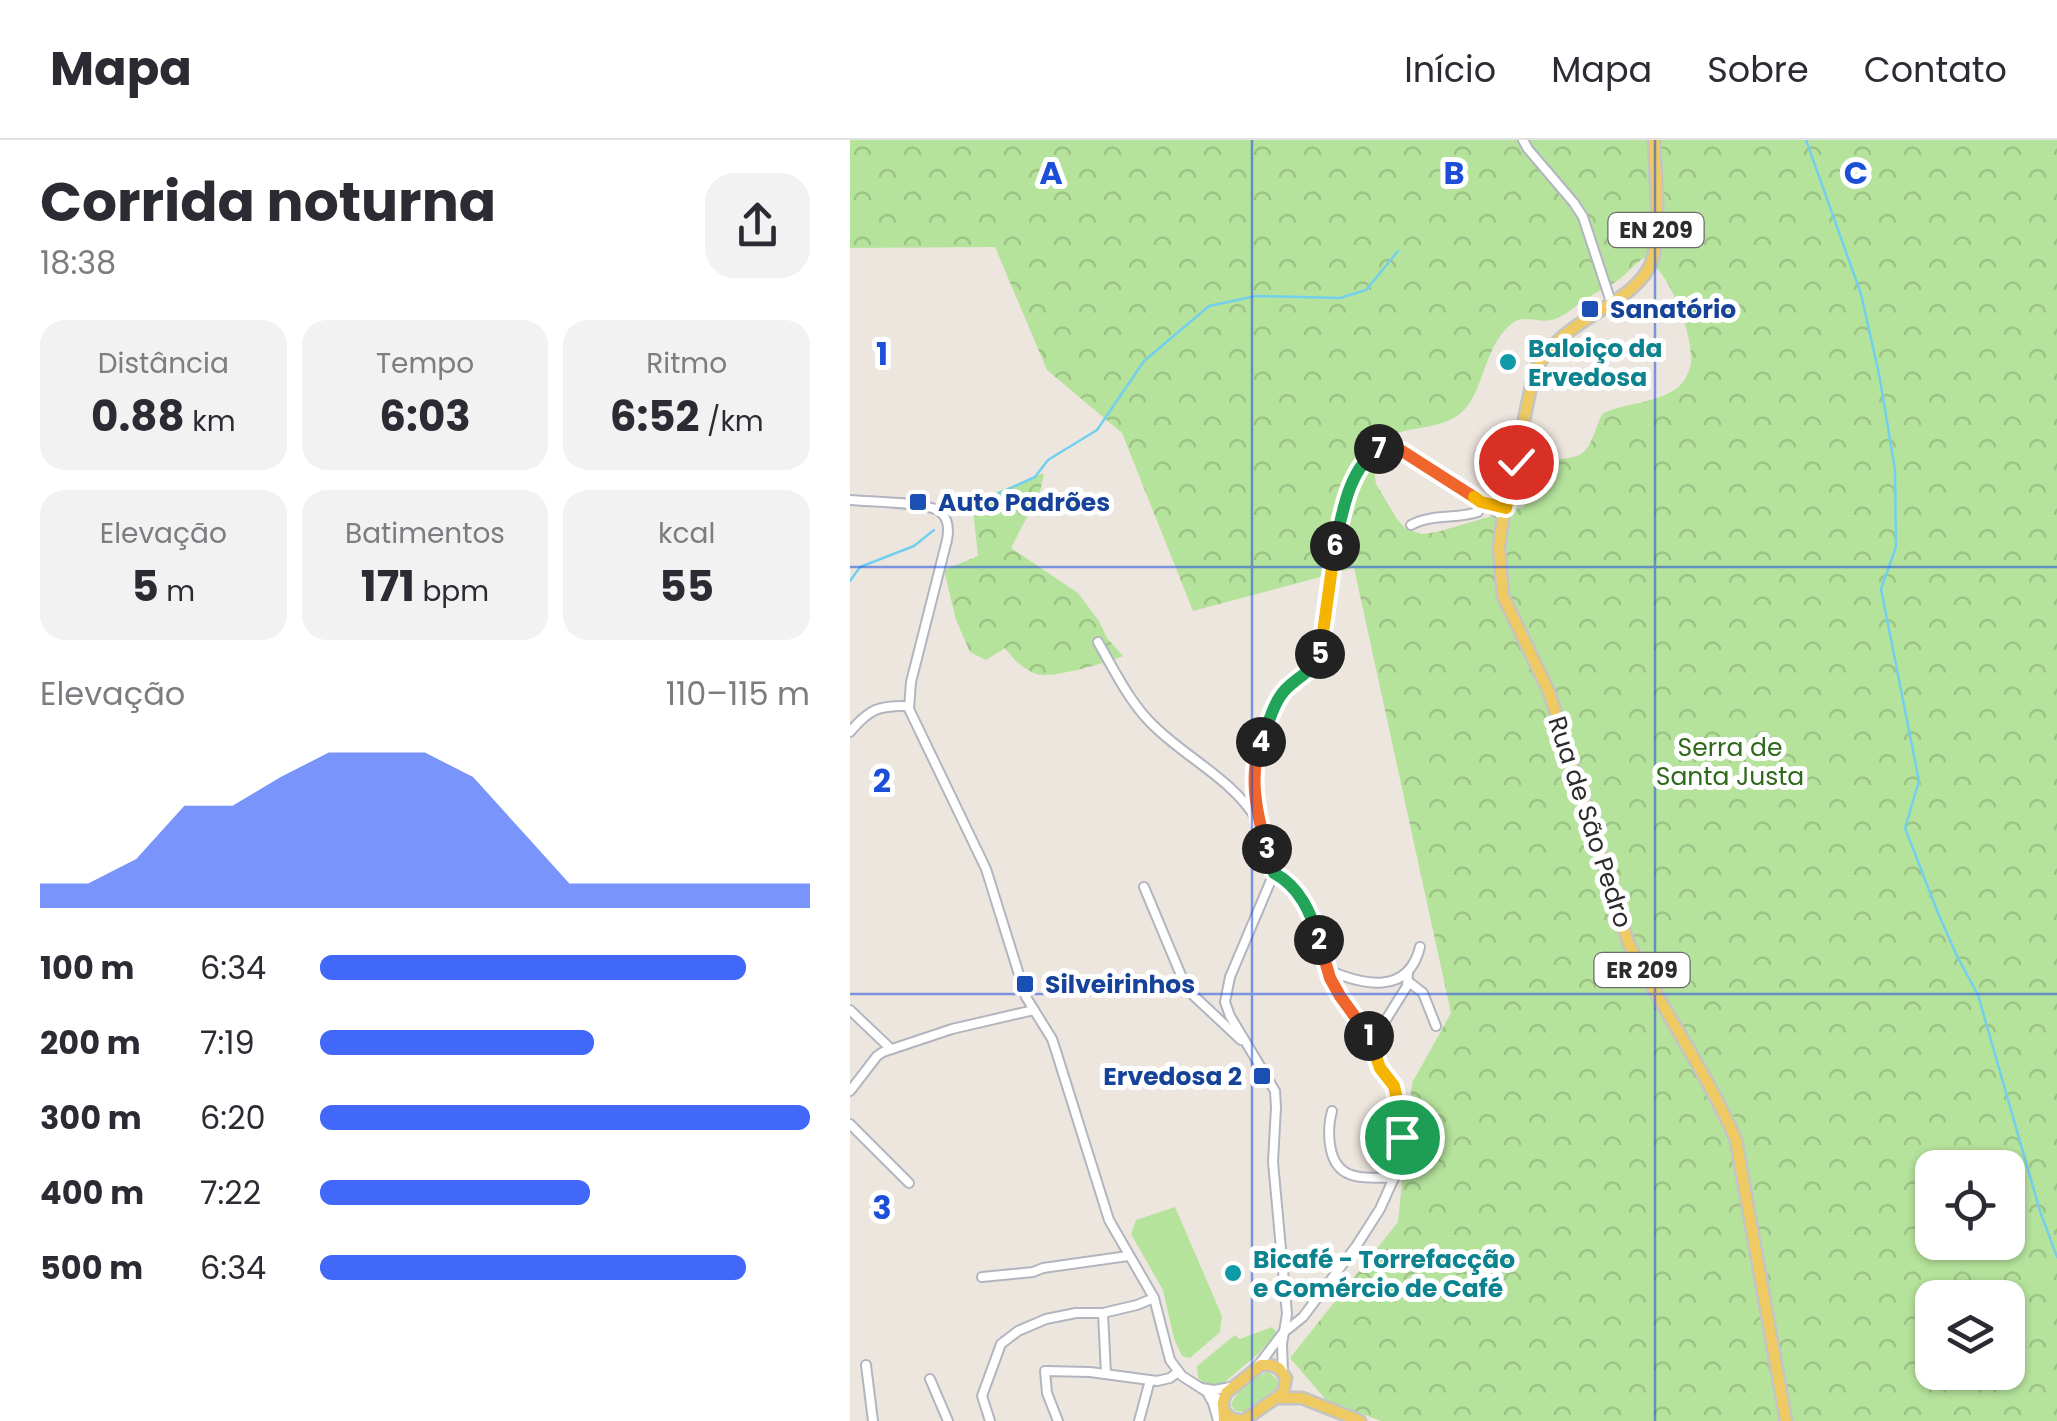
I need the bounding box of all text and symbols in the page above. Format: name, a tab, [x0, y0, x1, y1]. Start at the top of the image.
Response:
text: Mapa	[50, 35, 192, 102]
text: Início	[1404, 45, 1496, 94]
text: Mapa	[1551, 45, 1652, 94]
text: Sobre	[1707, 45, 1809, 94]
text: Contato	[1864, 45, 2007, 94]
text: A	[1039, 150, 1063, 195]
text: B	[1443, 150, 1465, 195]
text: C	[1844, 150, 1868, 195]
text: Corrida noturna	[40, 163, 496, 240]
button: share	[705, 173, 810, 278]
road number: EN 209	[1608, 213, 1704, 247]
text: 18:38	[40, 240, 116, 285]
place label: Sanatório	[1610, 292, 1736, 327]
marker: Sanatório	[1579, 298, 1601, 320]
text: 1	[876, 331, 888, 376]
place label: Baloiço da Ervedosa	[1528, 331, 1662, 395]
text: Distância	[98, 344, 229, 383]
text: Tempo	[376, 344, 474, 383]
text: Ritmo	[646, 344, 727, 383]
marker: Baloiço da Ervedosa	[1497, 351, 1519, 373]
text: 0.88	[91, 387, 185, 446]
text: 6:03	[379, 387, 471, 446]
text: 6:52	[610, 387, 700, 446]
text: km	[185, 402, 236, 441]
text: /km	[700, 402, 764, 441]
pin	[1474, 420, 1559, 505]
pin: 7	[1354, 424, 1404, 474]
text: 7	[1372, 429, 1386, 468]
icon: check	[1489, 435, 1544, 490]
place label: Auto Padrões	[938, 485, 1110, 520]
marker: Auto Padrões	[907, 491, 929, 513]
text: Elevação	[100, 514, 227, 553]
text: Batimentos	[345, 514, 505, 553]
text: kcal	[658, 514, 715, 553]
pin: 6	[1310, 521, 1360, 571]
text: 6	[1326, 526, 1344, 565]
text: 5	[132, 557, 159, 616]
text: 171	[361, 557, 415, 616]
text: 55	[659, 557, 714, 616]
text: m	[159, 572, 195, 611]
text: bpm	[415, 572, 489, 611]
pin: 5	[1295, 629, 1345, 679]
text: 5	[1311, 634, 1329, 673]
text: Elevação	[40, 671, 185, 716]
text: 110–115 m	[666, 671, 810, 716]
street label: Rua de São Pedro	[1539, 712, 1641, 932]
pin: 4	[1236, 717, 1286, 767]
text: 4	[1252, 722, 1270, 761]
park label: Serra de Santa Justa	[1656, 730, 1804, 794]
text: 2	[873, 758, 891, 803]
pin: 3	[1242, 824, 1292, 874]
text: 3	[1259, 829, 1275, 868]
pin: 2	[1294, 915, 1344, 965]
text: 2	[1311, 920, 1327, 959]
text: 100 m	[40, 945, 134, 990]
text: 6:34	[200, 945, 266, 990]
road number: ER 209	[1594, 953, 1690, 987]
place label: Silveirinhos	[1045, 967, 1195, 1002]
marker: Silveirinhos	[1014, 973, 1036, 995]
pin: 1	[1344, 1011, 1394, 1061]
text: 1	[1364, 1016, 1374, 1055]
text: 200 m	[40, 1020, 141, 1065]
text: 7:19	[200, 1020, 255, 1065]
place label: Ervedosa 2	[1103, 1059, 1242, 1094]
marker: Ervedosa 2	[1251, 1065, 1273, 1087]
text: 300 m	[40, 1095, 142, 1140]
text: 6:20	[200, 1095, 266, 1140]
pin	[1360, 1095, 1445, 1180]
icon: arrive	[1375, 1110, 1430, 1165]
map controls	[1915, 1150, 2025, 1390]
button: locate	[1915, 1150, 2025, 1260]
text: 400 m	[40, 1170, 144, 1215]
text: 7:22	[200, 1170, 261, 1215]
text: 3	[872, 1185, 892, 1230]
place label: Bicafé - Torrefacção e Comércio de Café	[1253, 1242, 1515, 1306]
text: 500 m	[40, 1245, 143, 1290]
text: 6:34	[200, 1245, 266, 1290]
marker: Bicafé - Torrefacção e Comércio de Café	[1222, 1262, 1244, 1284]
button: layers	[1915, 1280, 2025, 1390]

